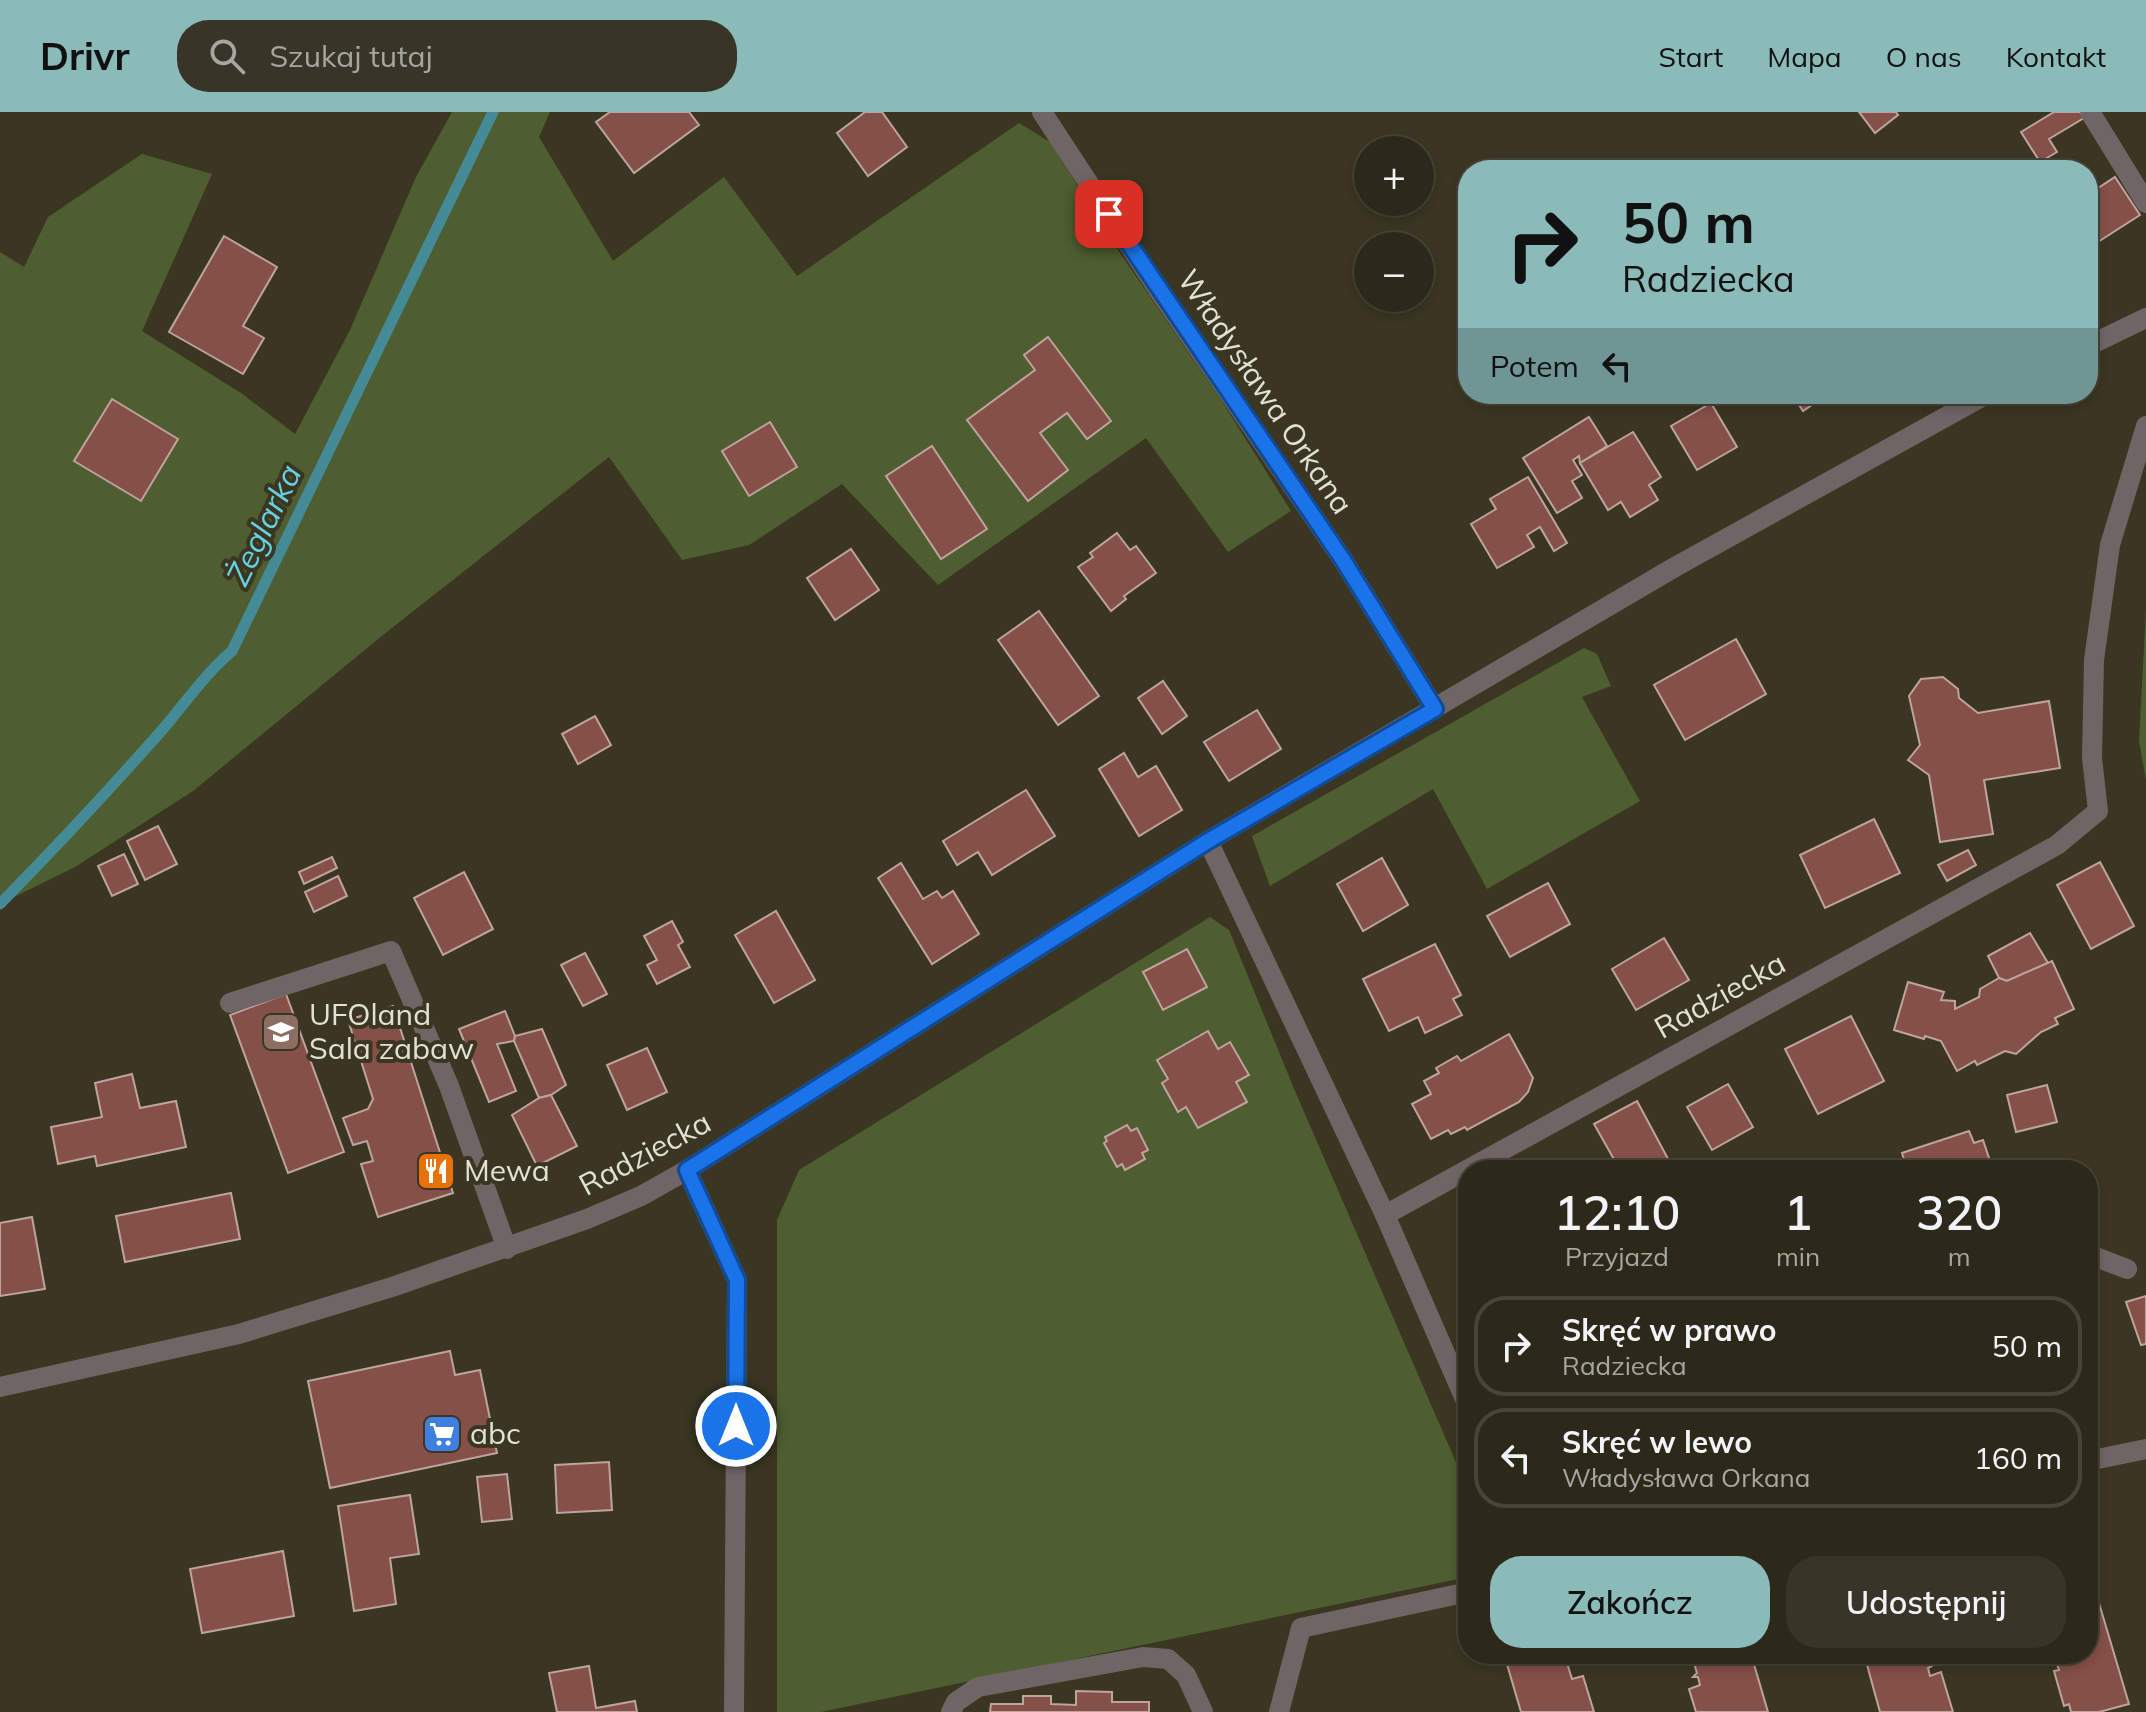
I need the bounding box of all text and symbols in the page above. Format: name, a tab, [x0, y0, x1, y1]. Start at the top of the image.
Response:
search box	[177, 20, 737, 92]
text: Drivr	[40, 32, 129, 80]
icon: search	[205, 34, 249, 78]
text: Szukaj tutaj	[269, 37, 433, 75]
text: Start	[1659, 39, 1723, 74]
text: Mapa	[1767, 39, 1842, 74]
text: O nas	[1886, 39, 1962, 74]
text: Kontakt	[2006, 39, 2106, 74]
map controls	[1354, 136, 1434, 312]
button: +	[1354, 136, 1434, 216]
pin	[1075, 180, 1143, 248]
text: 50 m	[1622, 187, 1755, 257]
icon: arrive	[1087, 192, 1131, 236]
icon: right	[1490, 192, 1594, 296]
button: −	[1354, 232, 1434, 312]
text: Radziecka	[1622, 256, 1795, 301]
street label: Władysława Orkana	[1170, 262, 1362, 521]
icon: left	[1595, 344, 1639, 388]
text: Potem	[1490, 347, 1579, 385]
water label: Żeglarka	[217, 458, 309, 591]
street label: Radziecka	[1647, 944, 1792, 1047]
place label: UFOland Sala zabaw	[309, 995, 474, 1067]
school or university icon: UFOland Sala zabaw	[260, 1011, 302, 1053]
street label: Radziecka	[572, 1103, 717, 1204]
restaurant icon: Mewa	[415, 1150, 457, 1192]
place label: Mewa	[464, 1151, 550, 1189]
text: 12:10	[1554, 1182, 1680, 1242]
text: 1	[1784, 1182, 1812, 1242]
text: 320	[1916, 1182, 2002, 1242]
text: Przyjazd	[1565, 1240, 1669, 1273]
text: min	[1776, 1240, 1820, 1273]
text: m	[1948, 1240, 1971, 1273]
text: Skręć w prawo	[1562, 1311, 1777, 1349]
icon: right	[1494, 1324, 1538, 1368]
text: 50 m	[1992, 1327, 2062, 1365]
text: Radziecka	[1562, 1349, 1687, 1382]
position arrow	[694, 1384, 778, 1468]
supermarket icon: abc	[421, 1413, 463, 1455]
place label: abc	[470, 1414, 521, 1452]
text: Skręć w lewo	[1562, 1423, 1752, 1461]
icon: left	[1494, 1436, 1538, 1480]
text: 160 m	[1974, 1439, 2062, 1477]
text: Władysława Orkana	[1562, 1461, 1810, 1494]
button: Zakończ	[1490, 1556, 1770, 1648]
button: Udostępnij	[1786, 1556, 2066, 1648]

